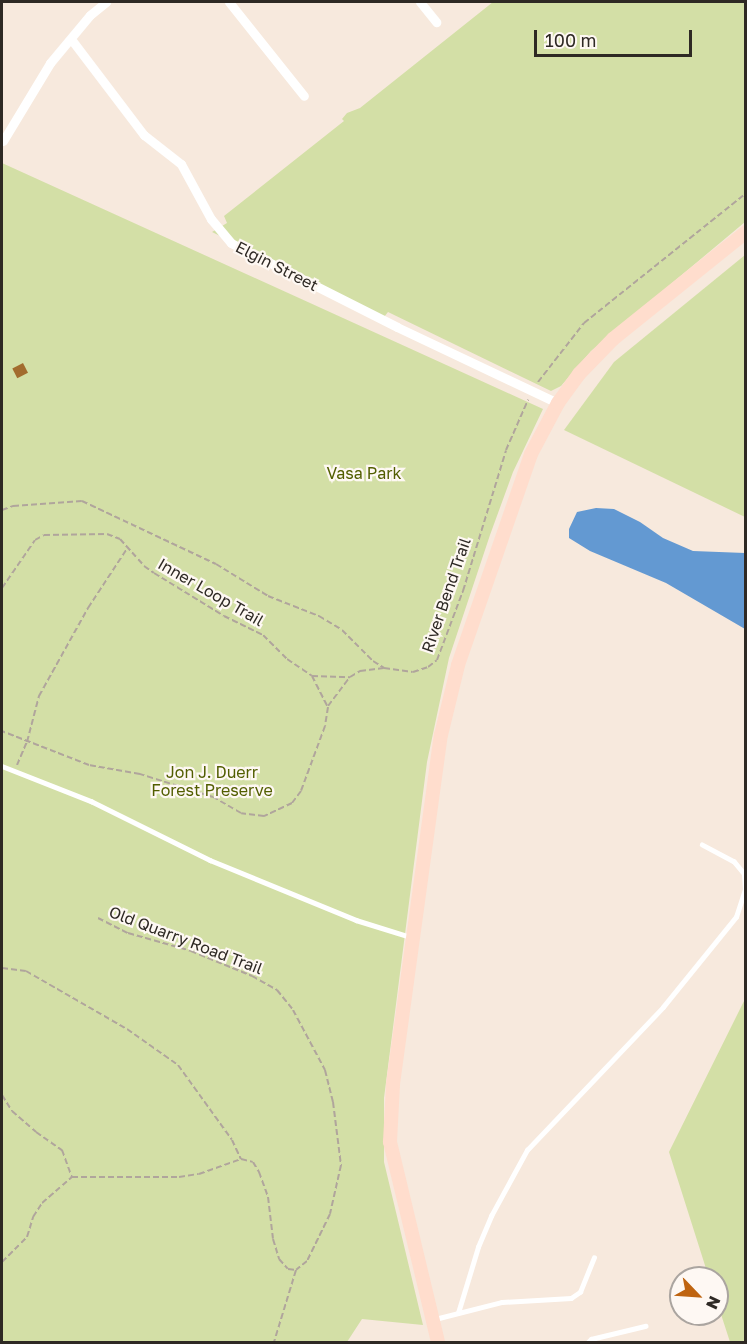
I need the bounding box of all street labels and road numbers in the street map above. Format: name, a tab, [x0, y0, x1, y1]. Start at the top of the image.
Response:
street label: Elgin Street	[233, 237, 321, 295]
street label: River Bend Trail	[417, 535, 475, 655]
street label: Inner Loop Trail	[155, 554, 267, 630]
street label: Old Quarry Road Trail	[106, 902, 266, 978]

